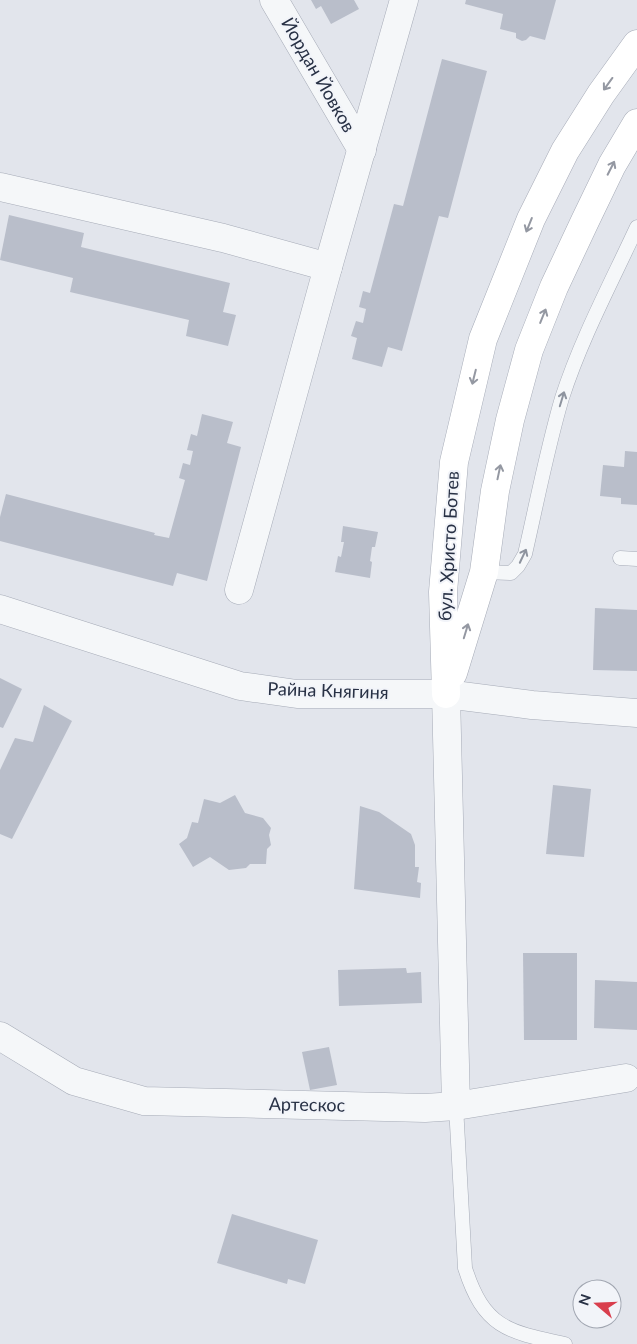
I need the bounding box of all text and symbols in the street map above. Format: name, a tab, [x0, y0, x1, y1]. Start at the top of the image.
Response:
street label: Йордан Йовков	[277, 13, 361, 136]
one-way arrow	[603, 76, 614, 90]
one-way arrow	[606, 161, 616, 176]
one-way arrow	[524, 217, 533, 232]
one-way arrow	[538, 309, 548, 324]
one-way arrow	[469, 369, 478, 385]
one-way arrow	[558, 391, 568, 407]
one-way arrow	[495, 464, 504, 480]
street label: бул. Христо Ботев	[433, 470, 463, 622]
one-way arrow	[519, 549, 528, 564]
one-way arrow	[461, 623, 471, 639]
street label: Райна Княгиня	[267, 677, 389, 703]
street label: Артескос	[269, 1092, 346, 1116]
north arrow	[572, 1279, 622, 1329]
text: N	[574, 1292, 594, 1307]

